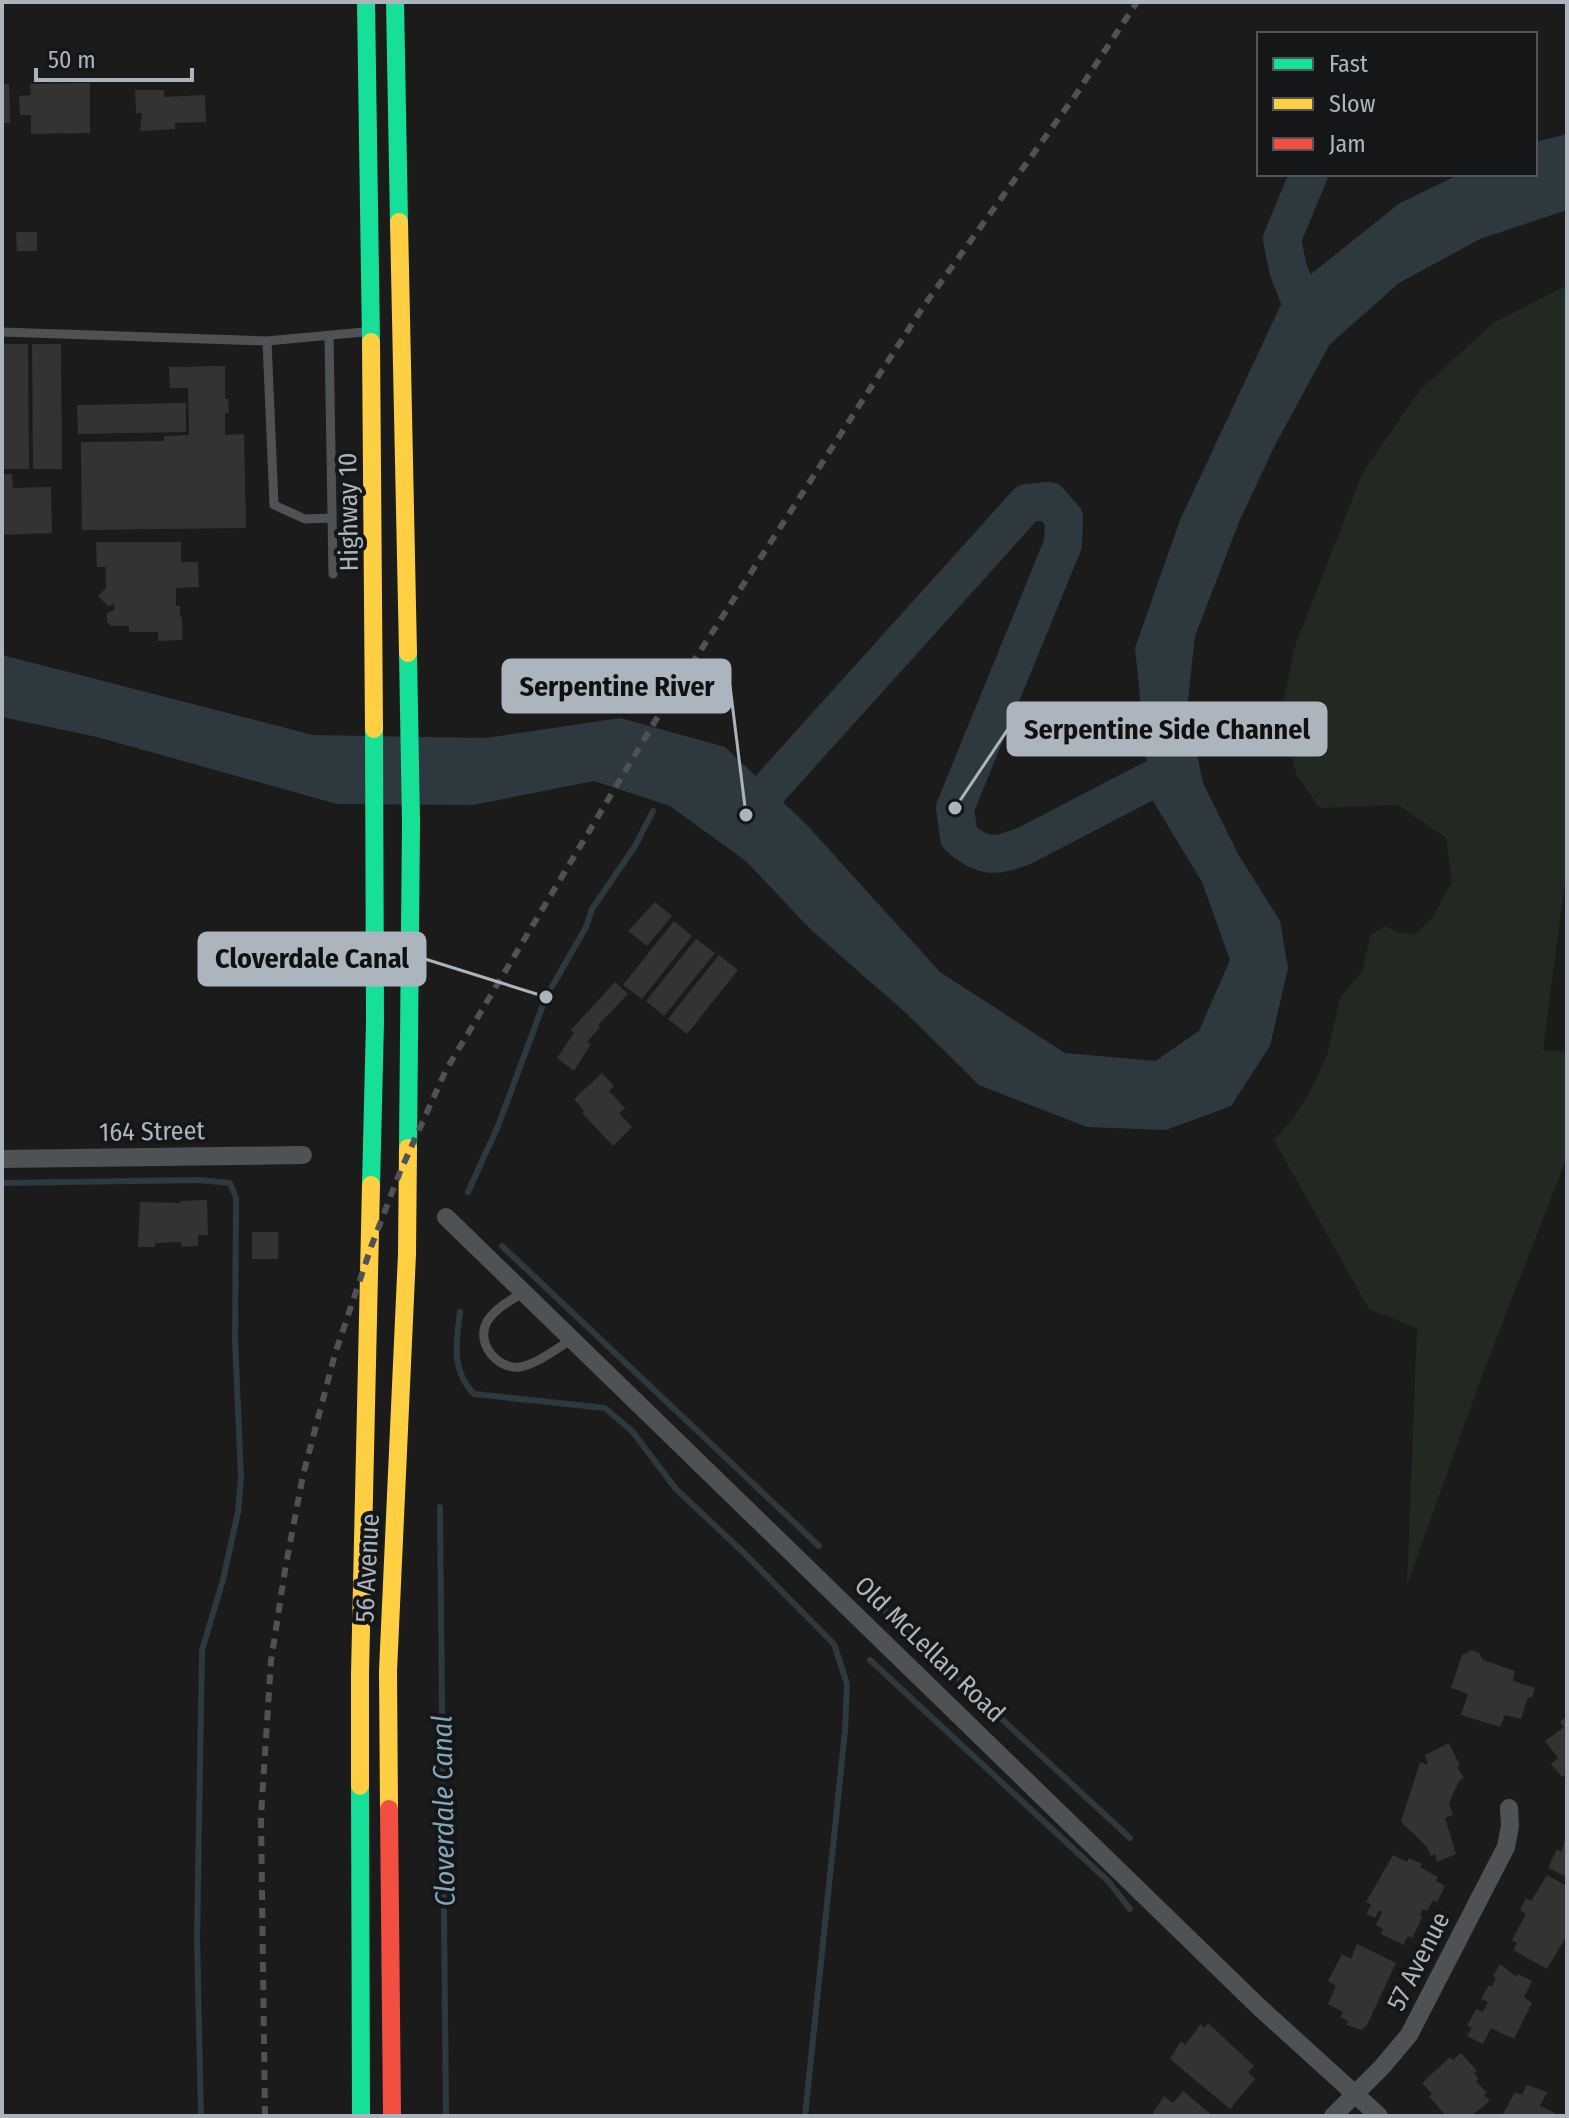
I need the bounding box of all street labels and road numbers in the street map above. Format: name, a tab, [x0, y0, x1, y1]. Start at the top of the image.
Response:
street label: Highway 10	[332, 452, 365, 572]
street label: 164 Street	[99, 1115, 206, 1148]
street label: 56 Avenue	[349, 1513, 386, 1623]
street label: Old McLellan Road	[848, 1570, 1011, 1729]
street label: 57 Avenue	[1381, 1907, 1456, 2016]

